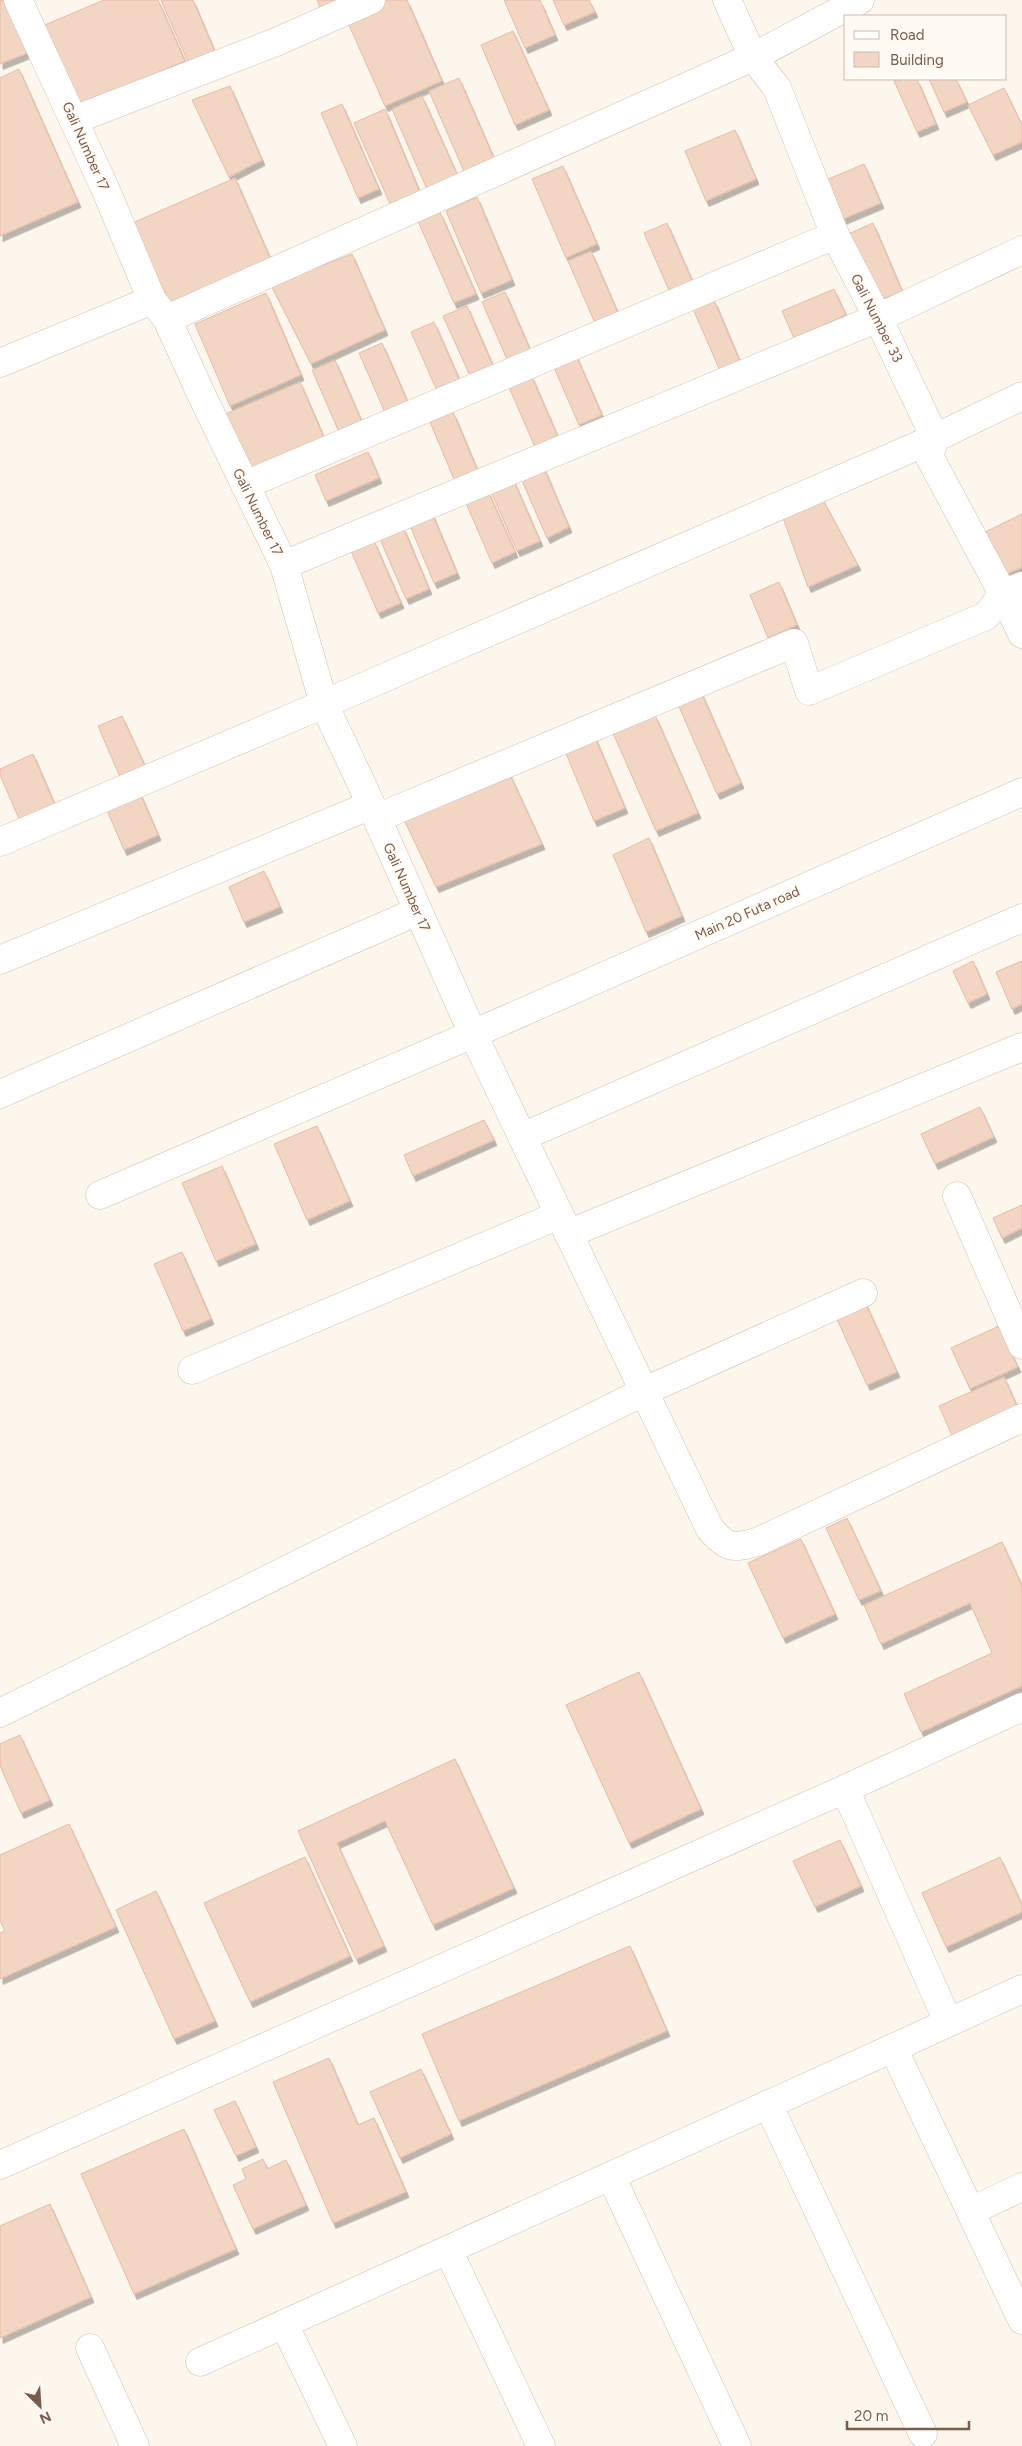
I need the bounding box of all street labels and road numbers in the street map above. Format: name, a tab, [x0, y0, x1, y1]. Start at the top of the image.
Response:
street label: Gali Number 17	[58, 99, 113, 194]
street label: Gali Number 33	[847, 271, 906, 365]
street label: Gali Number 17	[229, 466, 286, 559]
street label: Gali Number 17	[379, 840, 434, 935]
street label: Main 20 Futa road	[692, 883, 802, 944]

